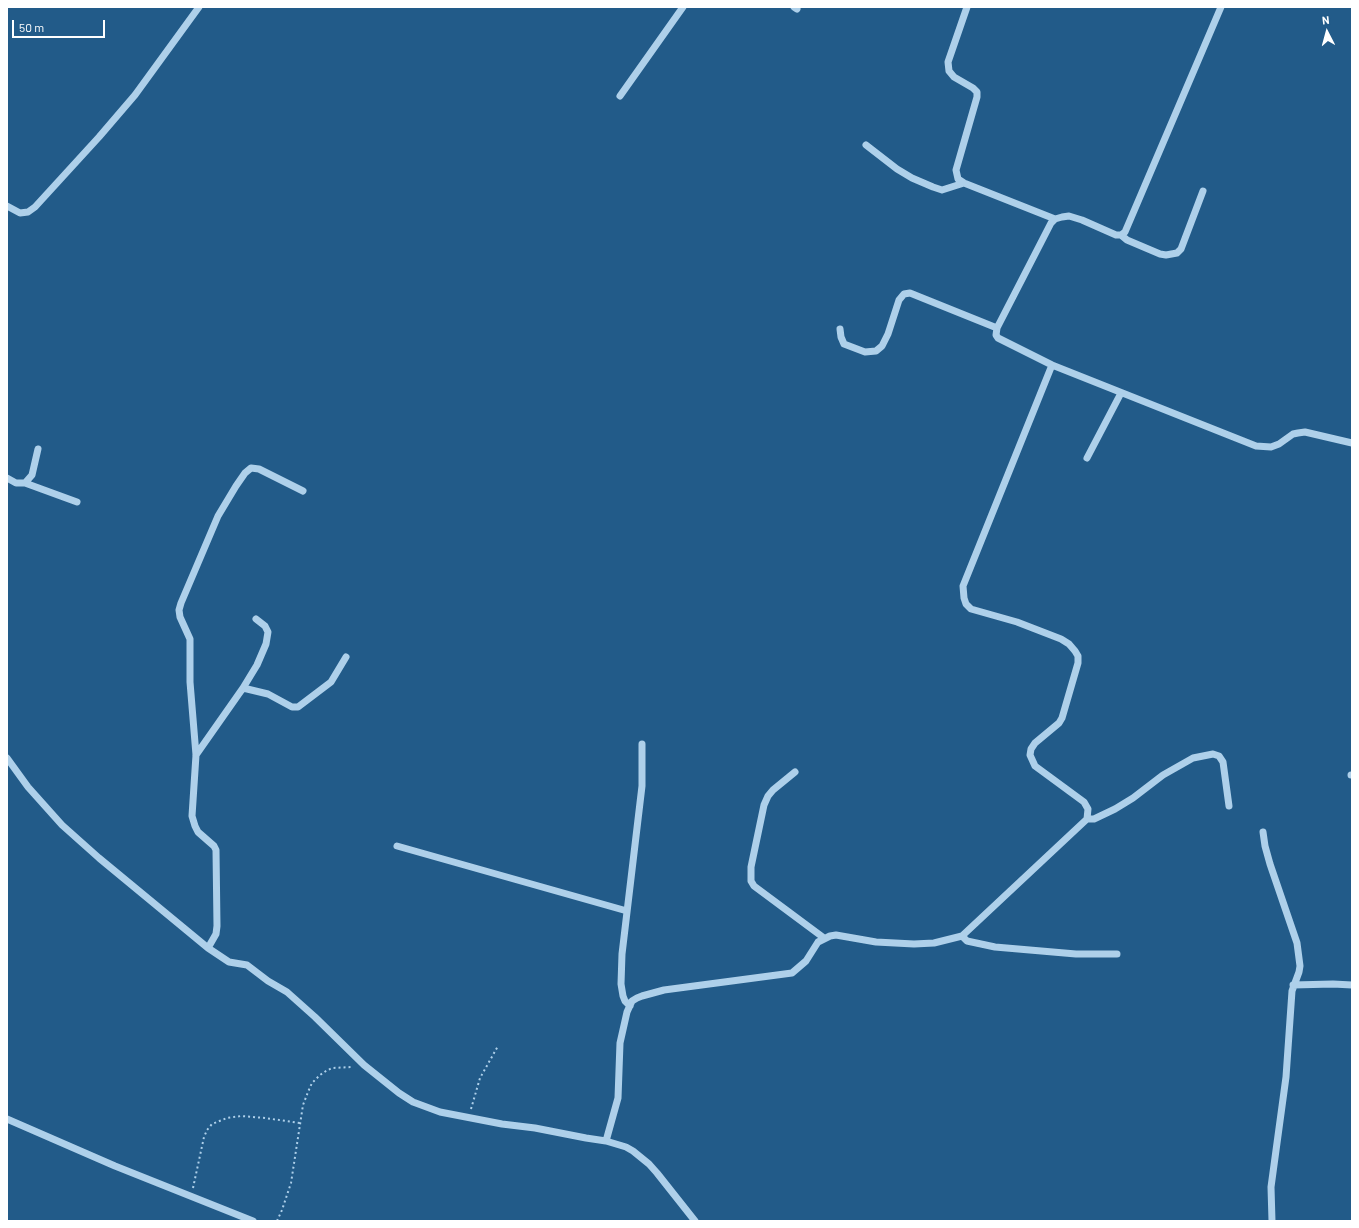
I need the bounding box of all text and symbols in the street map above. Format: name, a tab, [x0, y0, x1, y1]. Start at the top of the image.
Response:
scale bar	[14, 12, 107, 38]
north arrow	[1307, 12, 1347, 52]
text: N	[1321, 13, 1330, 26]
text: 50 m	[19, 20, 44, 34]

